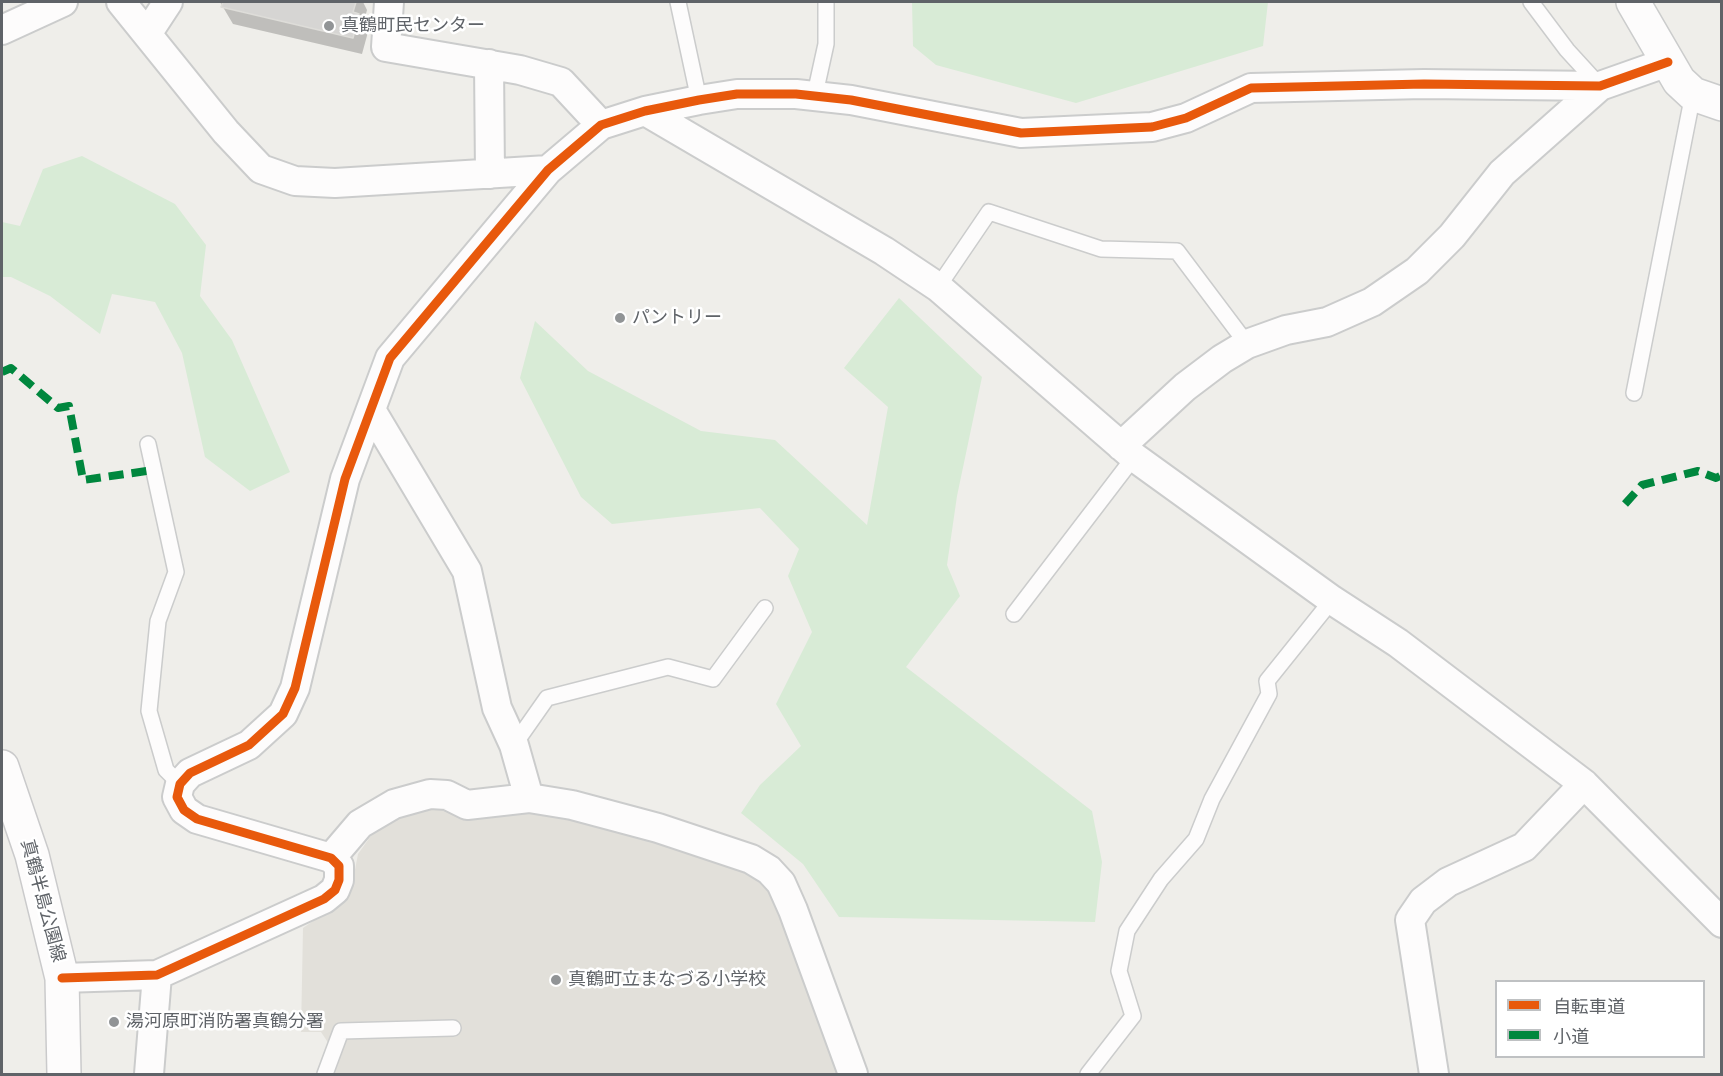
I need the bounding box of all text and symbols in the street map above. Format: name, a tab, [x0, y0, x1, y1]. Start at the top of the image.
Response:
place label: 真鶴町民センター	[341, 15, 485, 37]
marker: 真鶴町民センター	[322, 19, 336, 33]
place label: パントリー	[632, 307, 722, 329]
marker: パントリー	[613, 311, 627, 325]
street label: 真鶴半島公園線	[15, 837, 69, 965]
place label: 真鶴町立まなづる小学校	[568, 969, 766, 991]
marker: 真鶴町立まなづる小学校	[549, 973, 563, 987]
legend	[1495, 980, 1705, 1058]
text: 自転車道	[1553, 996, 1625, 1017]
place label: 湯河原町消防署真鶴分署	[126, 1011, 324, 1033]
marker: 湯河原町消防署真鶴分署	[107, 1015, 121, 1029]
text: 小道	[1553, 1026, 1589, 1047]

